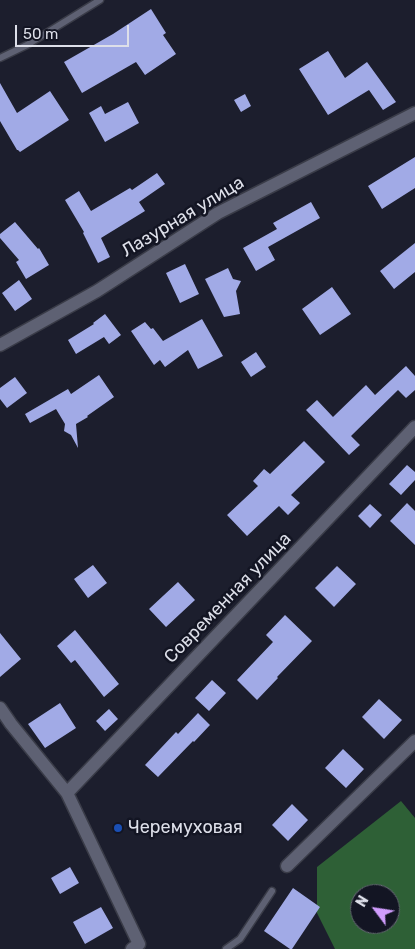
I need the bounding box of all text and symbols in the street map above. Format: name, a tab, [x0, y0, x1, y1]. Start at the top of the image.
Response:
scale bar	[18, 15, 131, 47]
text: 50 m	[23, 25, 58, 43]
street label: Лазурная улица	[118, 172, 248, 262]
street label: Современная улица	[160, 528, 296, 668]
place label: Черемуховая	[128, 817, 243, 839]
marker: Черемуховая	[112, 822, 124, 834]
north arrow	[350, 884, 400, 934]
text: N	[353, 893, 372, 910]

